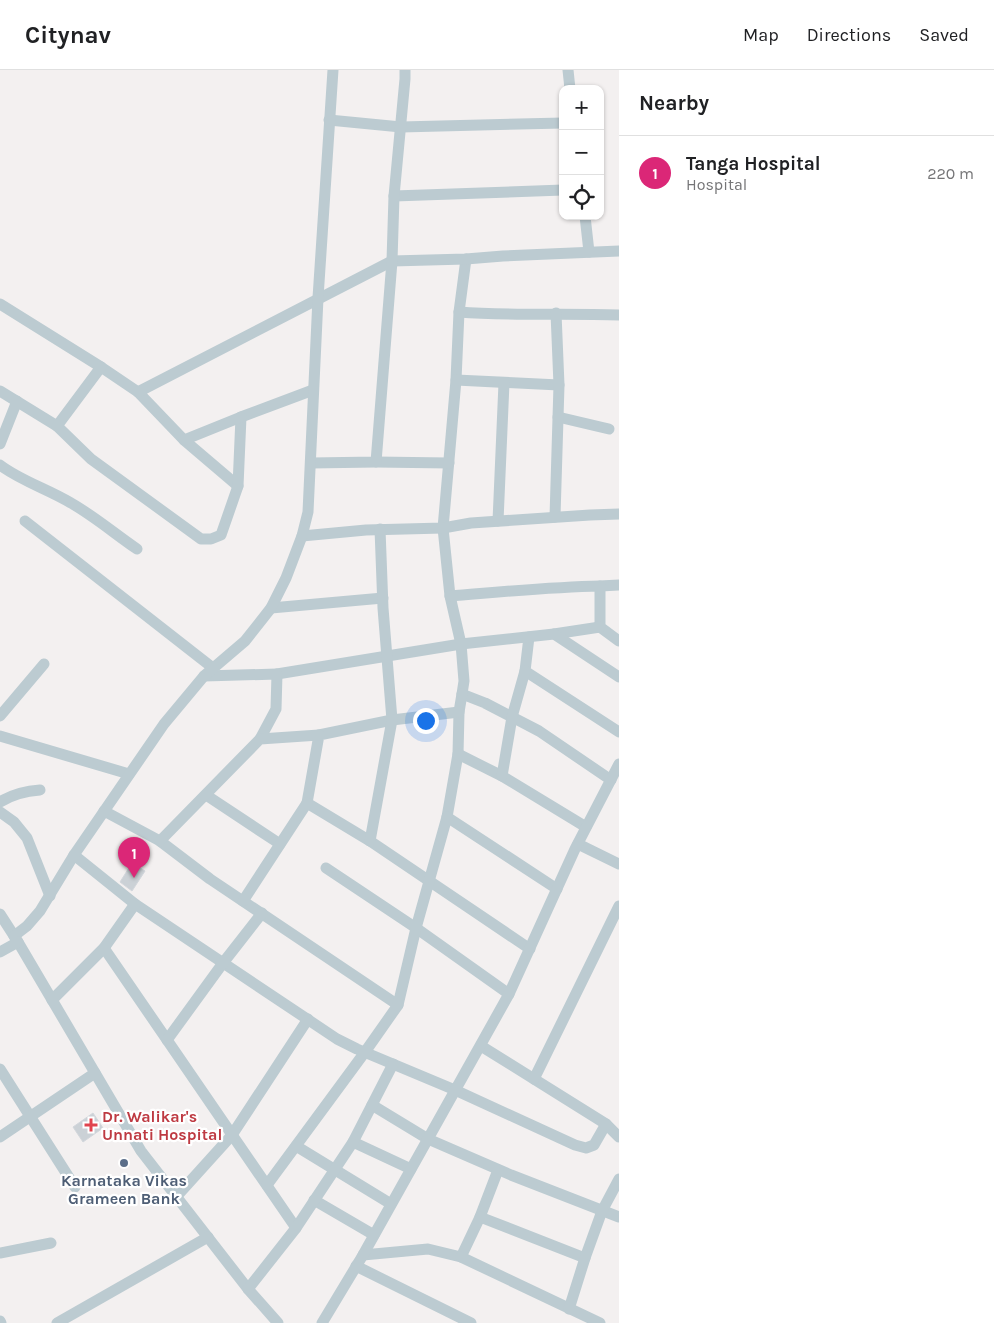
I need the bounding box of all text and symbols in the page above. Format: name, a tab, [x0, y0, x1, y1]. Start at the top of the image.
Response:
text: Citynav	[25, 21, 111, 49]
text: Map	[743, 24, 779, 46]
text: Directions	[807, 24, 891, 46]
text: Saved	[919, 24, 969, 46]
map controls	[559, 85, 604, 220]
button: +	[559, 85, 604, 130]
text: Nearby	[639, 91, 709, 115]
button: −	[559, 130, 604, 175]
text: Tanga Hospital	[686, 153, 821, 175]
text: 1	[652, 164, 658, 183]
text: 220 m	[927, 164, 974, 183]
button: locate	[559, 175, 604, 220]
text: Hospital	[686, 175, 747, 194]
your location	[413, 708, 439, 734]
pin: 1	[118, 837, 150, 878]
place label: Dr. Walikar's Unnati Hospital	[102, 1107, 222, 1144]
marker: Dr. Walikar's Unnati Hospital	[84, 1118, 98, 1132]
marker: Karnataka Vikas Grameen Bank	[118, 1157, 130, 1169]
place label: Karnataka Vikas Grameen Bank	[61, 1171, 187, 1208]

